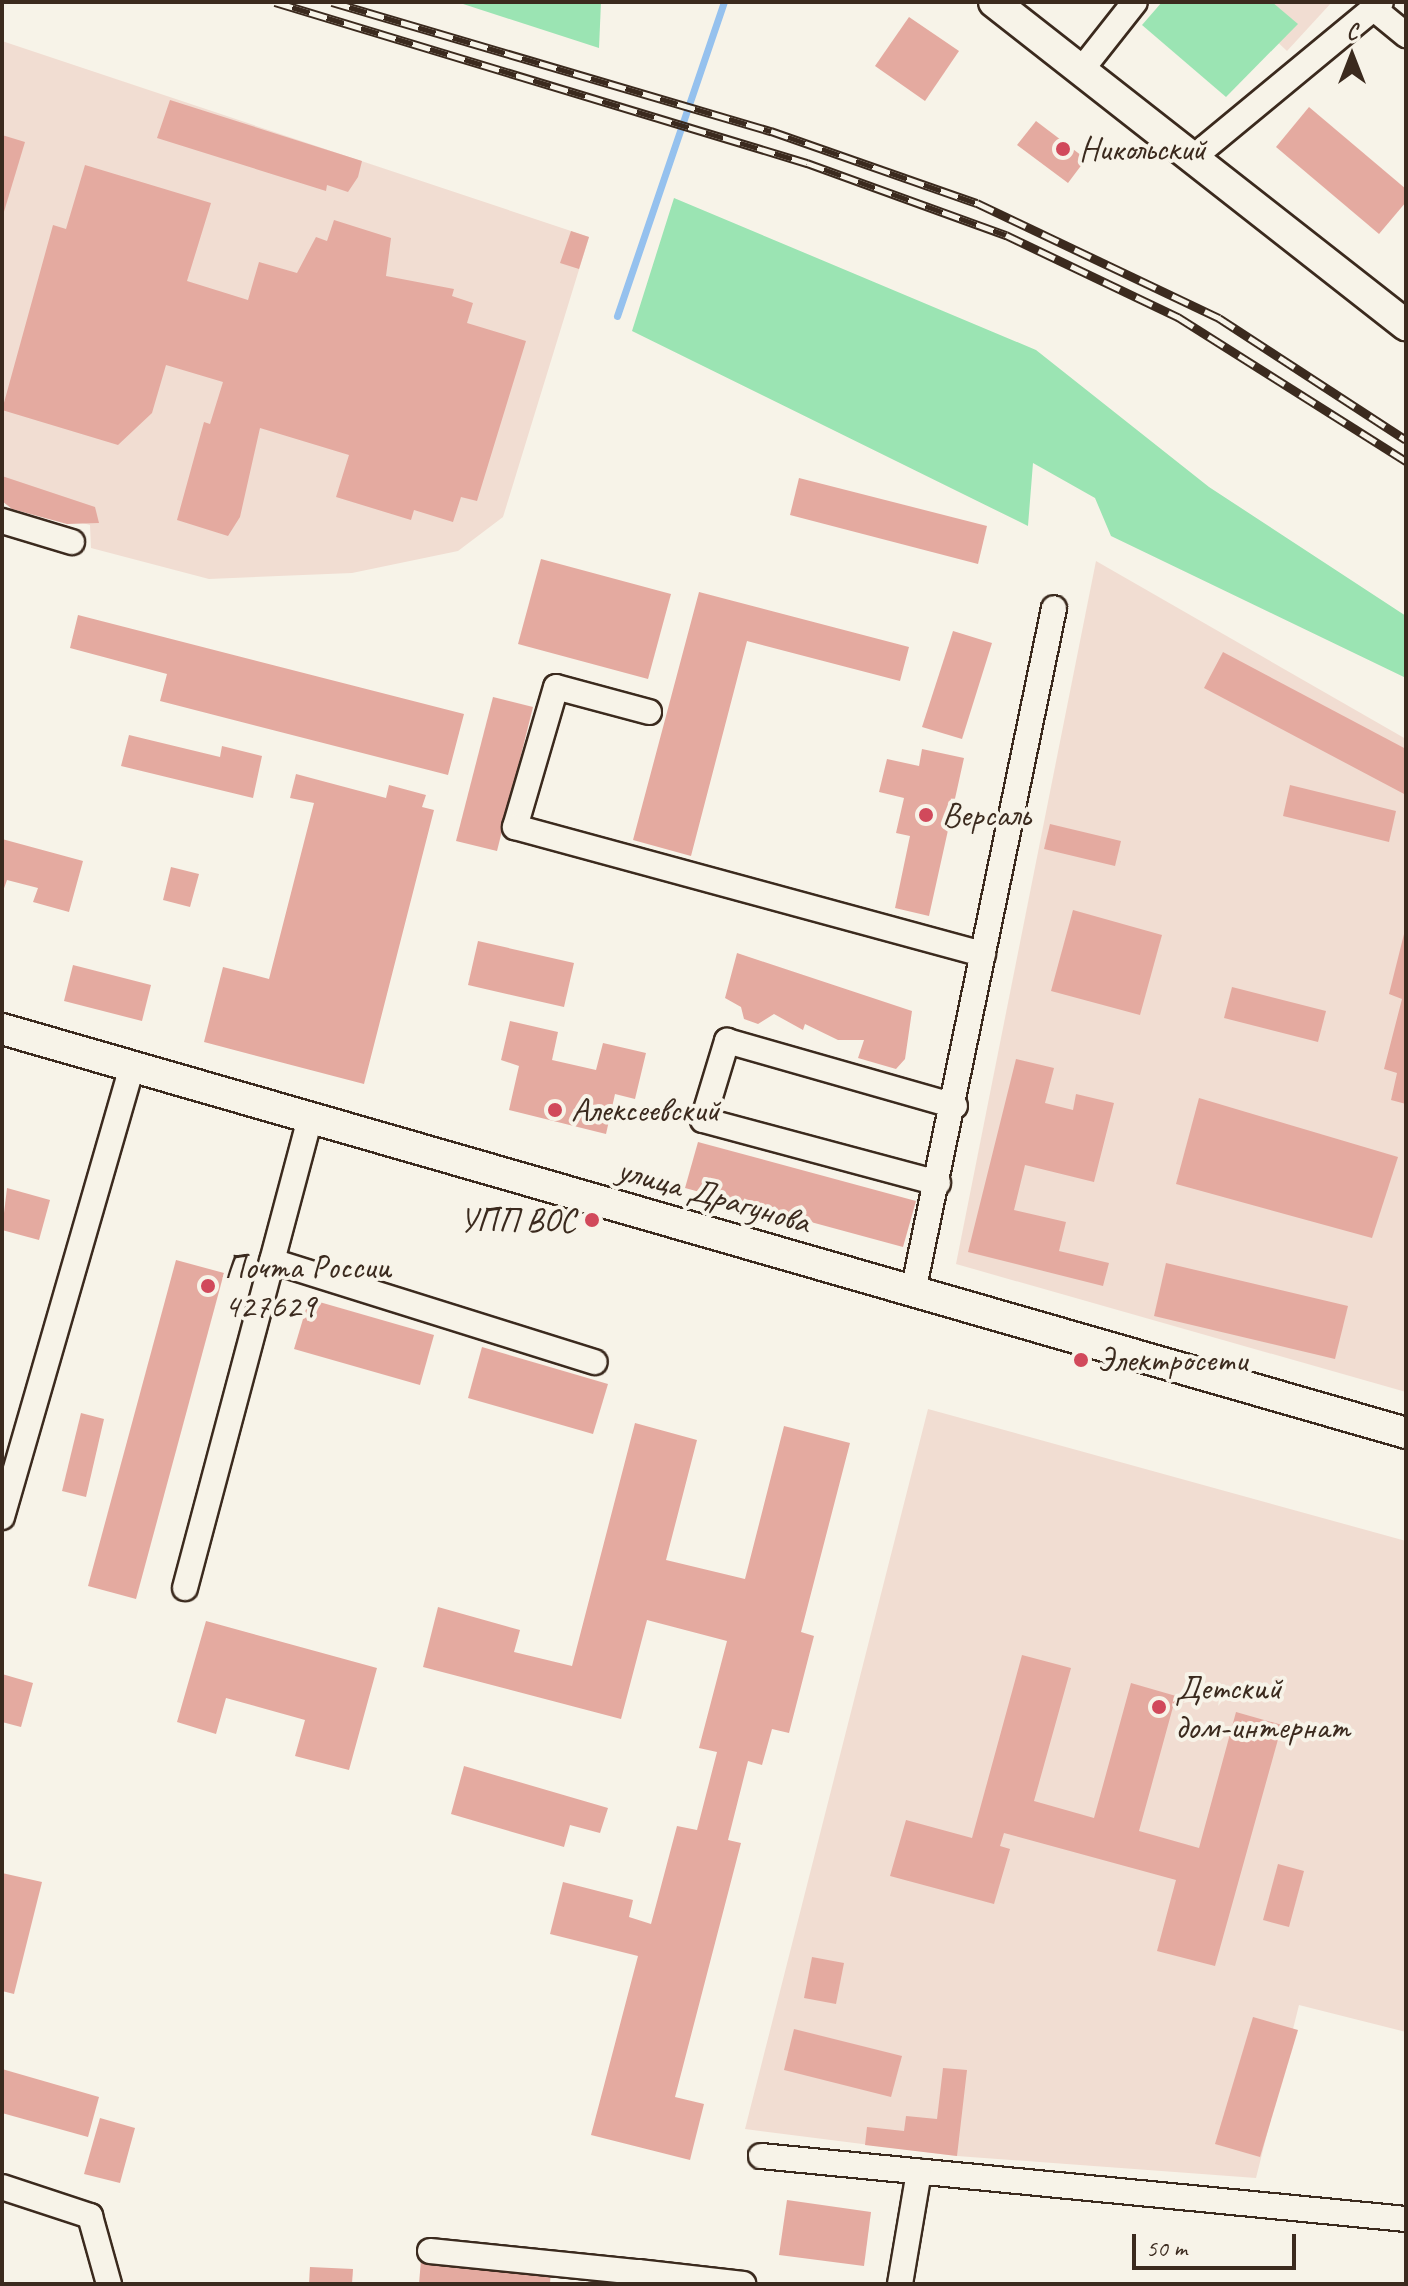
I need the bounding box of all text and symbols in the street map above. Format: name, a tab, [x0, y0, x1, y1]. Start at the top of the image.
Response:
north arrow	[1312, 16, 1392, 96]
text: С	[1347, 18, 1357, 46]
place label: Никольский	[1079, 129, 1206, 169]
marker: Никольский	[1054, 140, 1072, 158]
place label: Версаль	[942, 795, 1031, 835]
marker: Версаль	[917, 806, 935, 824]
place label: Алексеевский	[571, 1090, 720, 1130]
marker: Алексеевский	[546, 1101, 564, 1119]
street label: улица Драгунова	[613, 1148, 815, 1242]
place label: УПП ВОС	[459, 1200, 576, 1240]
marker: УПП ВОС	[583, 1211, 601, 1229]
place label: Почта России 427629	[224, 1246, 389, 1326]
marker: Почта России 427629	[199, 1277, 217, 1295]
place label: Электросети	[1097, 1340, 1247, 1380]
marker: Электросети	[1072, 1351, 1090, 1369]
place label: Детский дом-интернат	[1175, 1667, 1350, 1746]
marker: Детский дом-интернат	[1150, 1698, 1168, 1716]
scale bar	[1136, 2218, 1300, 2268]
text: 50 m	[1146, 2233, 1187, 2263]

